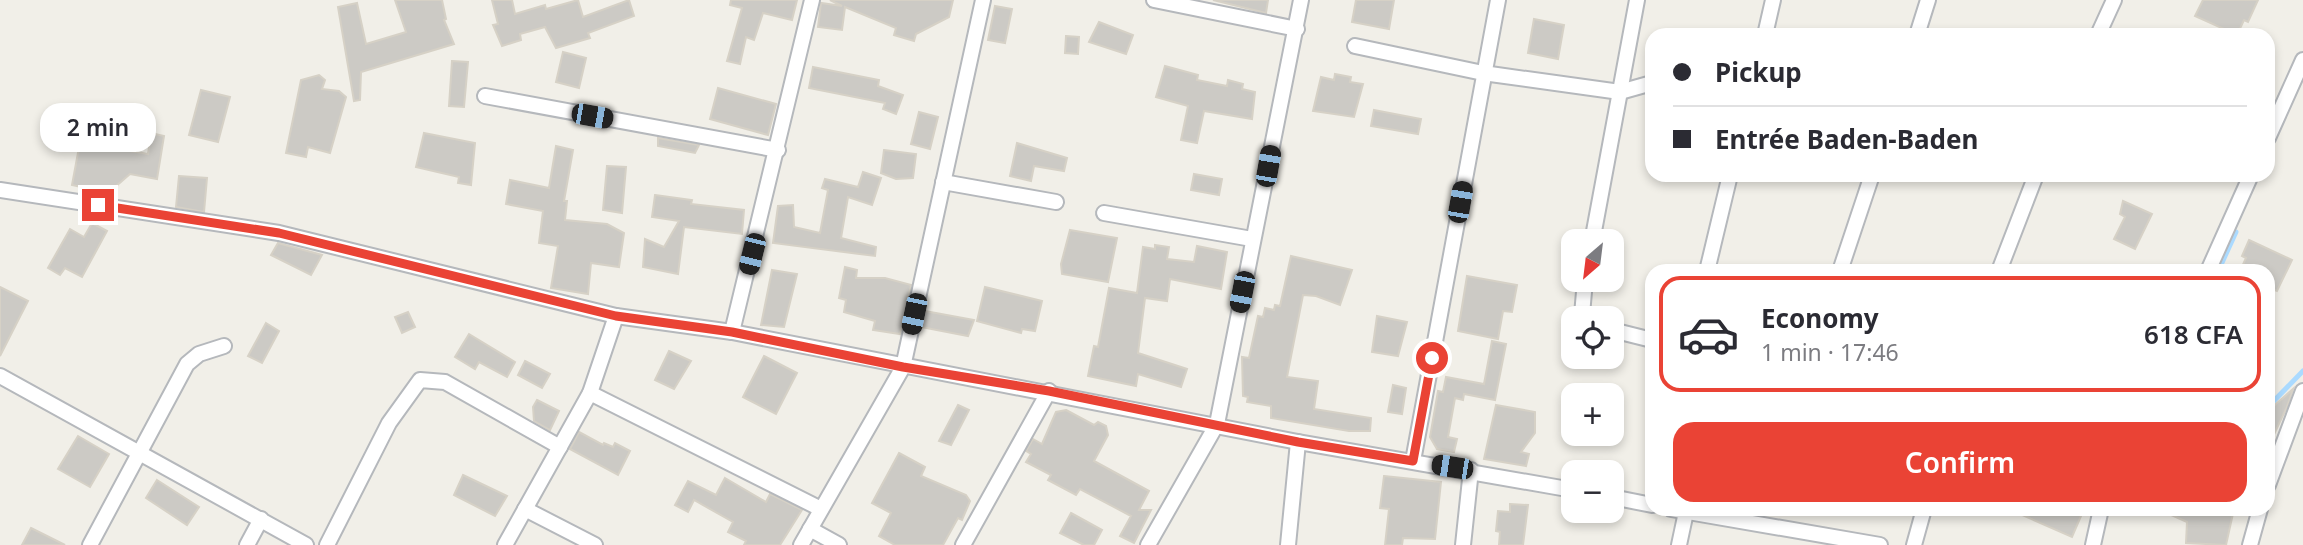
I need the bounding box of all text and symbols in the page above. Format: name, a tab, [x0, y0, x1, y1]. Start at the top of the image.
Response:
text: Pickup	[1715, 54, 1802, 90]
car	[570, 102, 615, 130]
callout: 2 min	[40, 104, 156, 152]
text: 2 min	[67, 111, 129, 143]
text: Entrée Baden-Baden	[1715, 121, 1978, 157]
car	[1255, 143, 1282, 189]
car	[1447, 179, 1474, 225]
route end	[82, 189, 114, 221]
north arrow	[1561, 229, 1624, 292]
map controls	[1561, 229, 1624, 523]
car	[737, 231, 768, 277]
car	[1228, 269, 1257, 315]
car	[900, 291, 929, 337]
text: Economy	[1761, 300, 1879, 336]
icon: car	[1677, 303, 1740, 366]
button: locate	[1561, 306, 1624, 369]
text: 618 CFA	[2144, 316, 2243, 352]
text: 1 min · 17:46	[1761, 336, 1899, 368]
route start	[1416, 342, 1448, 374]
button: +	[1561, 383, 1624, 446]
button: Confirm	[1673, 422, 2247, 502]
car	[1430, 453, 1475, 481]
button: −	[1561, 460, 1624, 523]

